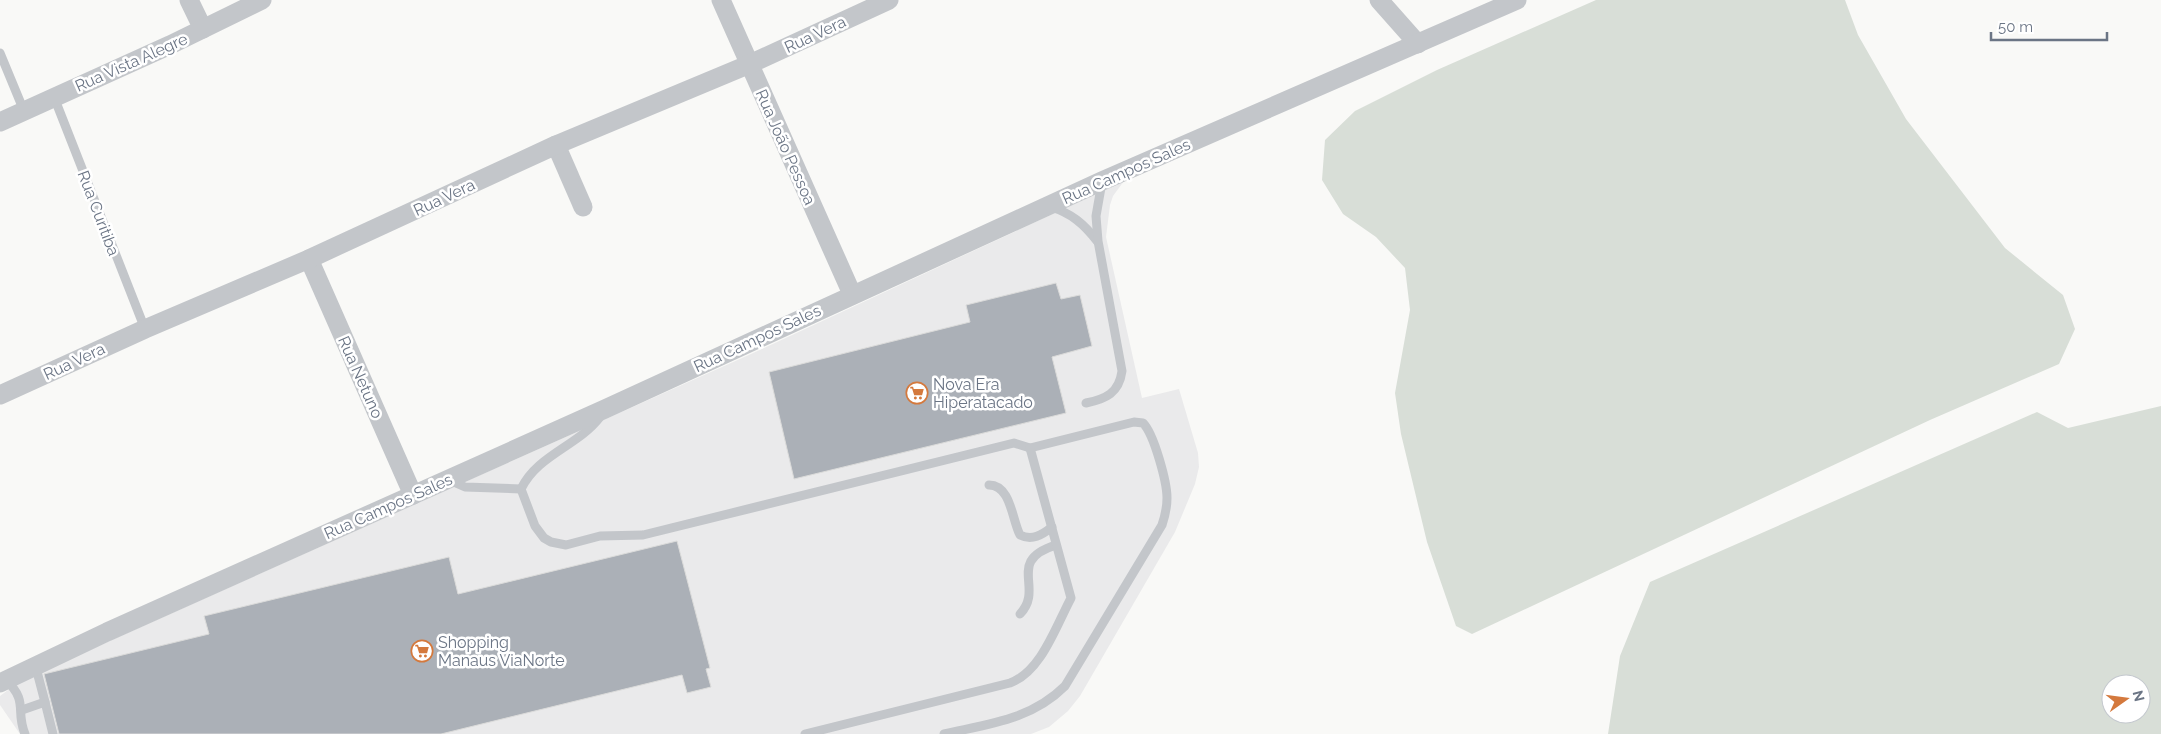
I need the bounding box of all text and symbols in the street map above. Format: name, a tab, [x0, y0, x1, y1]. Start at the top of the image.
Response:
scale bar	[1991, 10, 2107, 42]
street label: Rua Vera	[781, 12, 849, 57]
text: 50 m	[1998, 18, 2033, 36]
street label: Rua Vista Alegre	[72, 29, 190, 96]
street label: Rua João Pessoa	[752, 86, 820, 208]
street label: Rua Campos Sales	[1059, 135, 1193, 208]
street label: Rua Curitiba	[74, 168, 123, 258]
street label: Rua Vera	[410, 175, 478, 220]
street label: Rua Campos Sales	[691, 301, 824, 376]
street label: Rua Netuno	[334, 333, 387, 421]
street label: Rua Vera	[40, 339, 108, 384]
place label: Nova Era Hiperatacado	[933, 375, 1033, 412]
supermarket icon: Nova Era Hiperatacado	[905, 381, 929, 405]
street label: Rua Campos Sales	[321, 470, 455, 543]
place label: Shopping Manaus ViaNorte	[438, 633, 565, 670]
supermarket icon: Shopping Manaus ViaNorte	[410, 639, 434, 663]
north arrow	[2101, 674, 2151, 724]
text: N	[2130, 689, 2148, 703]

